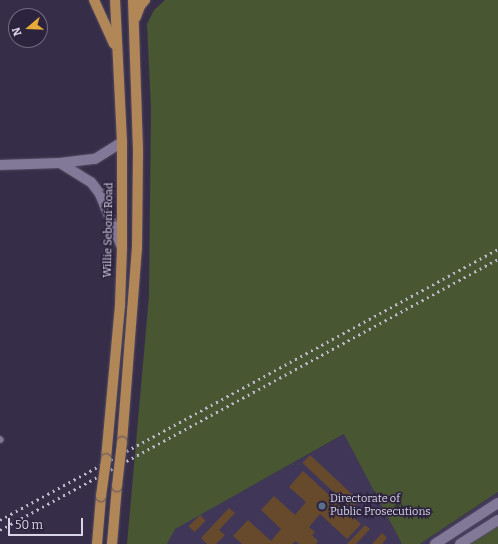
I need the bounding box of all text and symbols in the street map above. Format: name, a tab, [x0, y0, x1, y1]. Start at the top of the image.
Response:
north arrow	[8, 8, 48, 48]
text: N	[10, 26, 25, 38]
street label: Willie Seboni Road	[102, 182, 116, 278]
place label: Directorate of Public Prosecutions	[330, 493, 431, 519]
marker: Directorate of Public Prosecutions	[317, 501, 327, 511]
scale bar	[10, 510, 85, 536]
text: 50 m	[15, 518, 43, 532]

